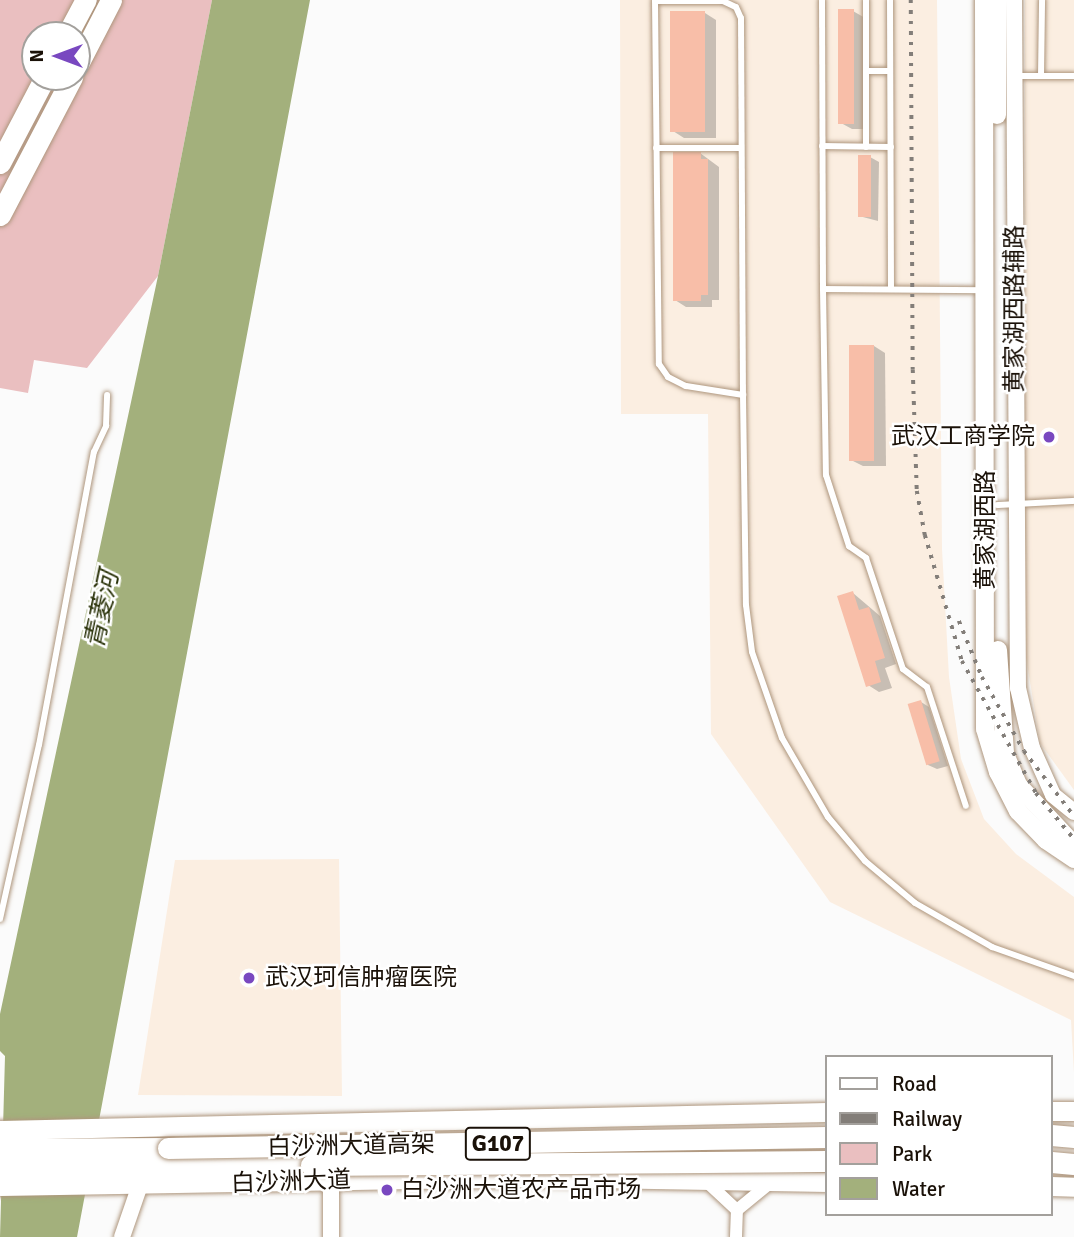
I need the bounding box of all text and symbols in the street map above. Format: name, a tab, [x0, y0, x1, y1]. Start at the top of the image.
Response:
north arrow	[21, 21, 91, 91]
text: N	[25, 49, 49, 63]
street label: 黄家湖西路辅路	[1001, 225, 1029, 393]
place label: 武汉工商学院	[891, 423, 1035, 451]
marker: 武汉工商学院	[1041, 429, 1057, 445]
street label: 黄家湖西路	[972, 470, 1000, 590]
water label: 青菱河	[80, 569, 126, 651]
place label: 武汉珂信肿瘤医院	[265, 964, 457, 992]
marker: 武汉珂信肿瘤医院	[239, 968, 259, 988]
legend	[825, 1055, 1053, 1216]
text: Road	[892, 1071, 937, 1097]
text: Railway	[892, 1106, 962, 1132]
road number: G107	[465, 1124, 531, 1163]
street label: 白沙洲大道高架	[267, 1130, 435, 1162]
text: Park	[892, 1141, 932, 1167]
street label: 白沙洲大道	[231, 1166, 351, 1198]
place label: 白沙洲大道农产品市场	[401, 1176, 641, 1204]
text: Water	[892, 1176, 945, 1202]
marker: 白沙洲大道农产品市场	[379, 1182, 395, 1198]

